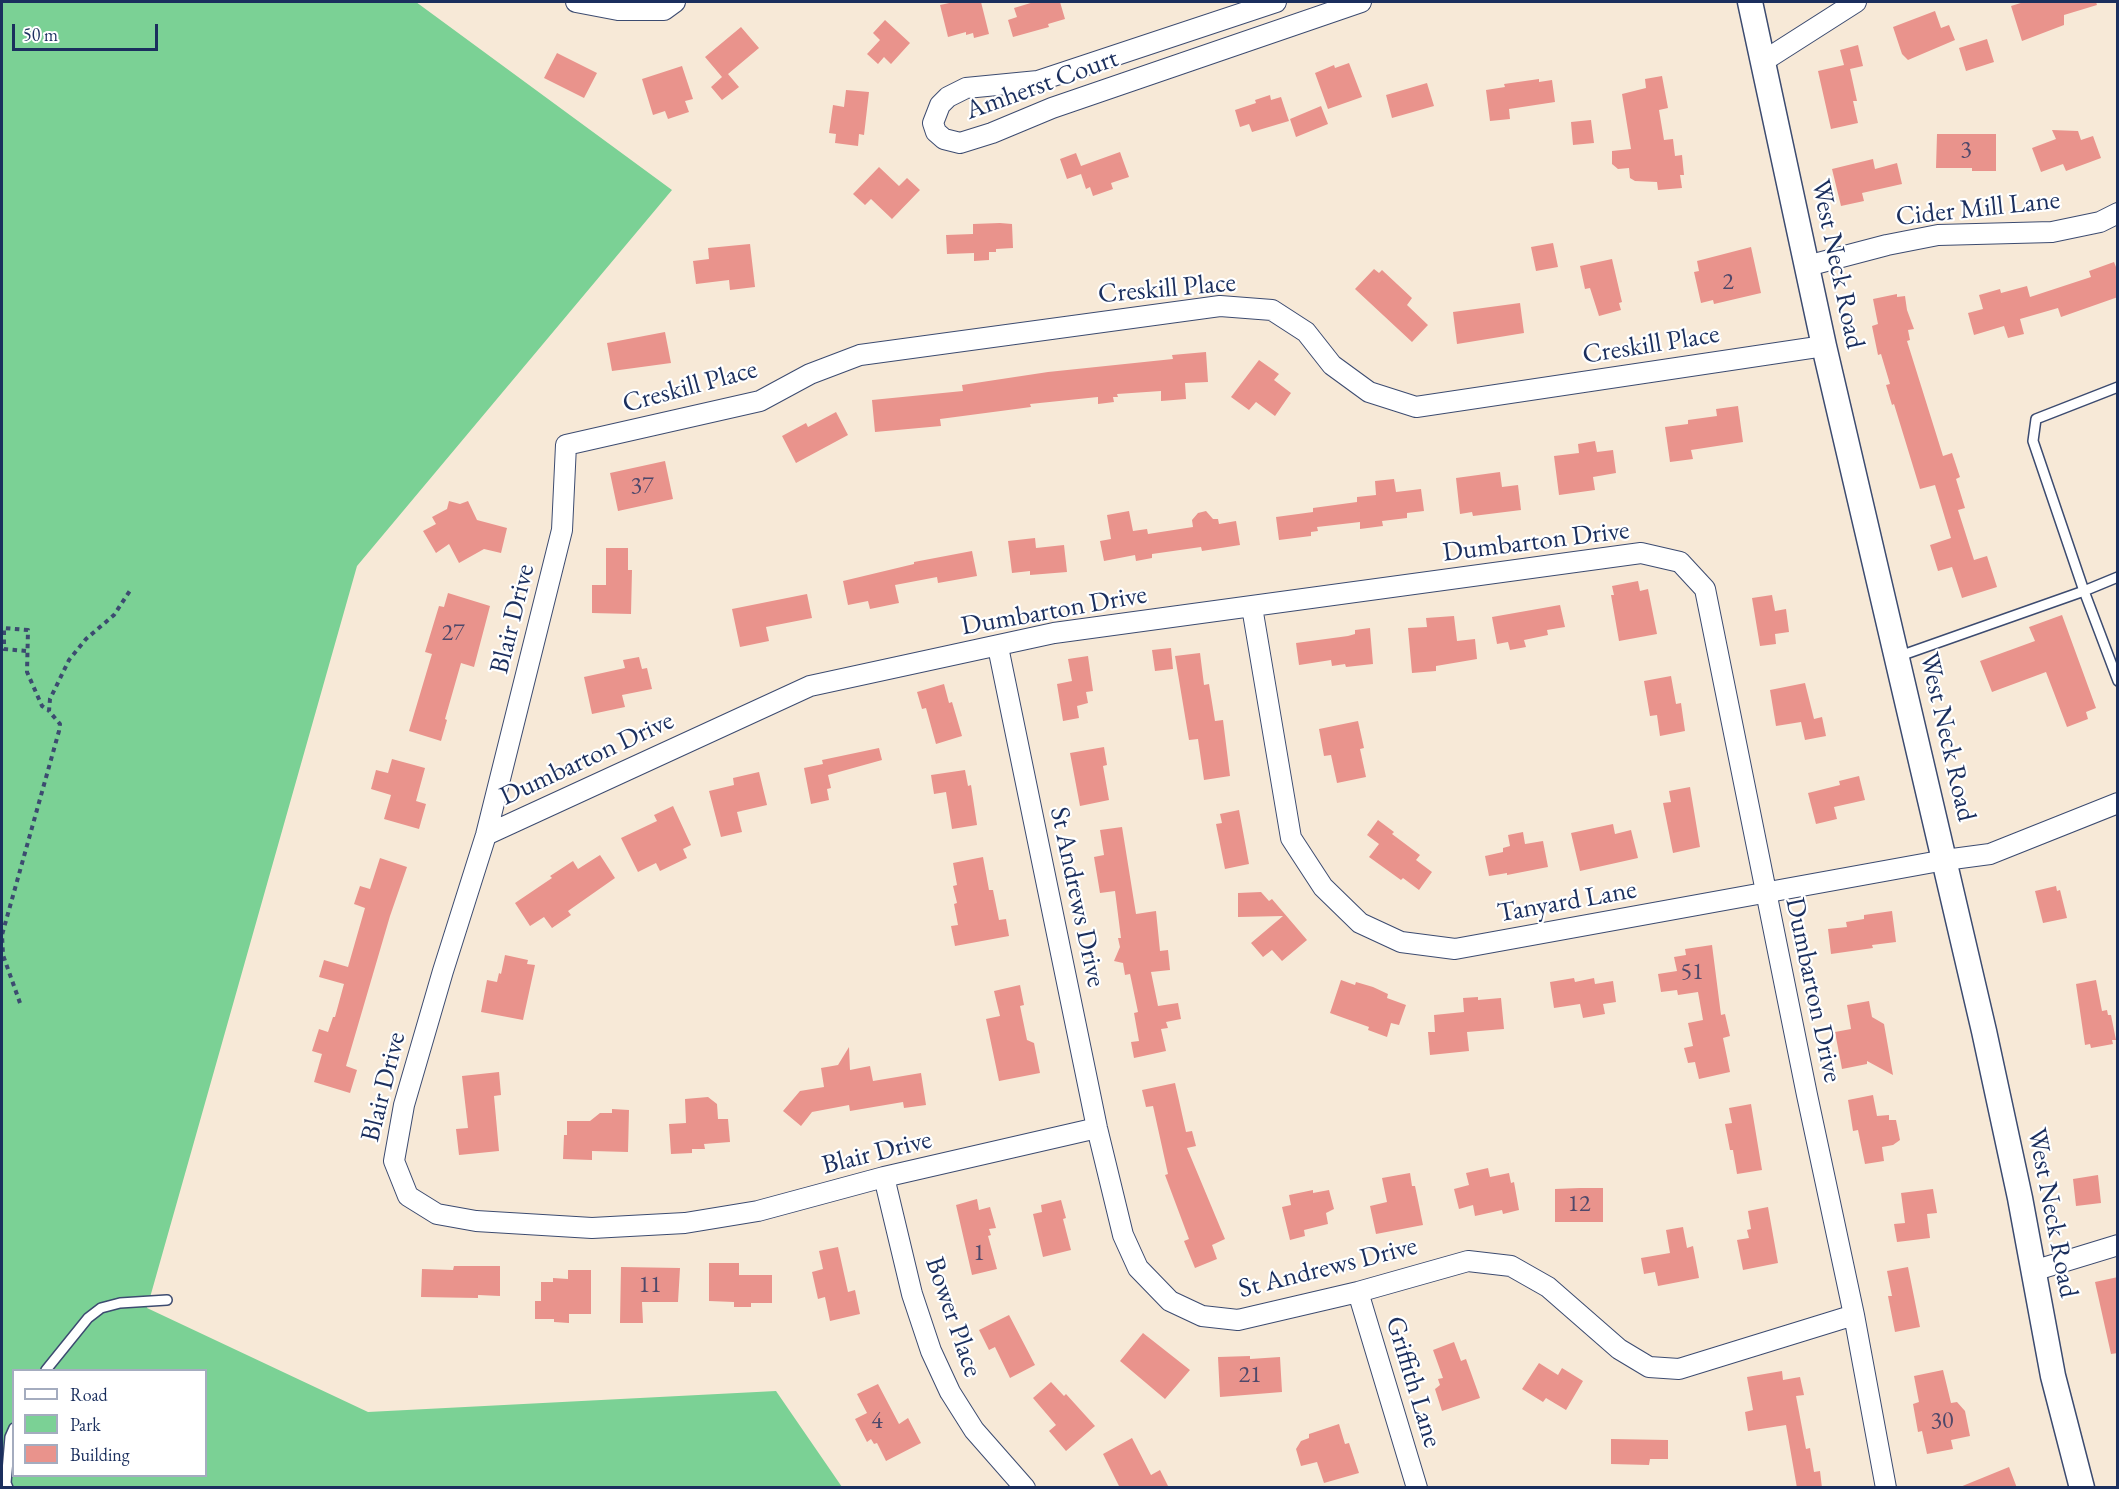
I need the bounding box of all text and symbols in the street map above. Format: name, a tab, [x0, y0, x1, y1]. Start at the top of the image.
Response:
scale bar	[15, 12, 160, 50]
text: 50 m	[23, 23, 58, 46]
street label: Amherst Court	[961, 42, 1123, 128]
house number: 3	[1960, 136, 1972, 164]
street label: West Neck Road	[1803, 176, 1871, 352]
street label: Cider Mill Lane	[1894, 184, 2062, 234]
street label: Creskill Place	[1097, 267, 1237, 311]
house number: 2	[1722, 268, 1734, 296]
street label: Creskill Place	[1580, 318, 1722, 372]
street label: Creskill Place	[619, 353, 761, 421]
house number: 37	[630, 472, 654, 500]
street label: Dumbarton Drive	[1441, 514, 1631, 570]
street label: Blair Drive	[484, 561, 542, 677]
street label: Dumbarton Drive	[959, 579, 1149, 643]
house number: 27	[441, 619, 465, 647]
street label: West Neck Road	[1912, 649, 1982, 825]
street label: Dumbarton Drive	[495, 705, 679, 813]
street label: St Andrews Drive	[1042, 804, 1112, 990]
street label: Tanyard Lane	[1495, 874, 1639, 930]
street label: Dumbarton Drive	[1778, 895, 1848, 1085]
house number: 51	[1680, 958, 1704, 986]
street label: Blair Drive	[355, 1029, 413, 1145]
street label: Blair Drive	[819, 1124, 935, 1182]
street label: West Neck Road	[2020, 1125, 2084, 1301]
house number: 12	[1567, 1190, 1591, 1218]
street label: St Andrews Drive	[1235, 1230, 1421, 1306]
house number: 1	[973, 1239, 985, 1267]
street label: Bower Place	[917, 1253, 989, 1381]
house number: 11	[638, 1271, 662, 1299]
street label: Griffith Lane	[1378, 1313, 1448, 1451]
house number: 21	[1238, 1361, 1262, 1389]
legend	[12, 1369, 207, 1477]
text: Road	[70, 1383, 108, 1406]
house number: 4	[871, 1407, 883, 1435]
house number: 30	[1930, 1407, 1954, 1435]
text: Park	[70, 1413, 101, 1436]
text: Building	[70, 1443, 130, 1466]

